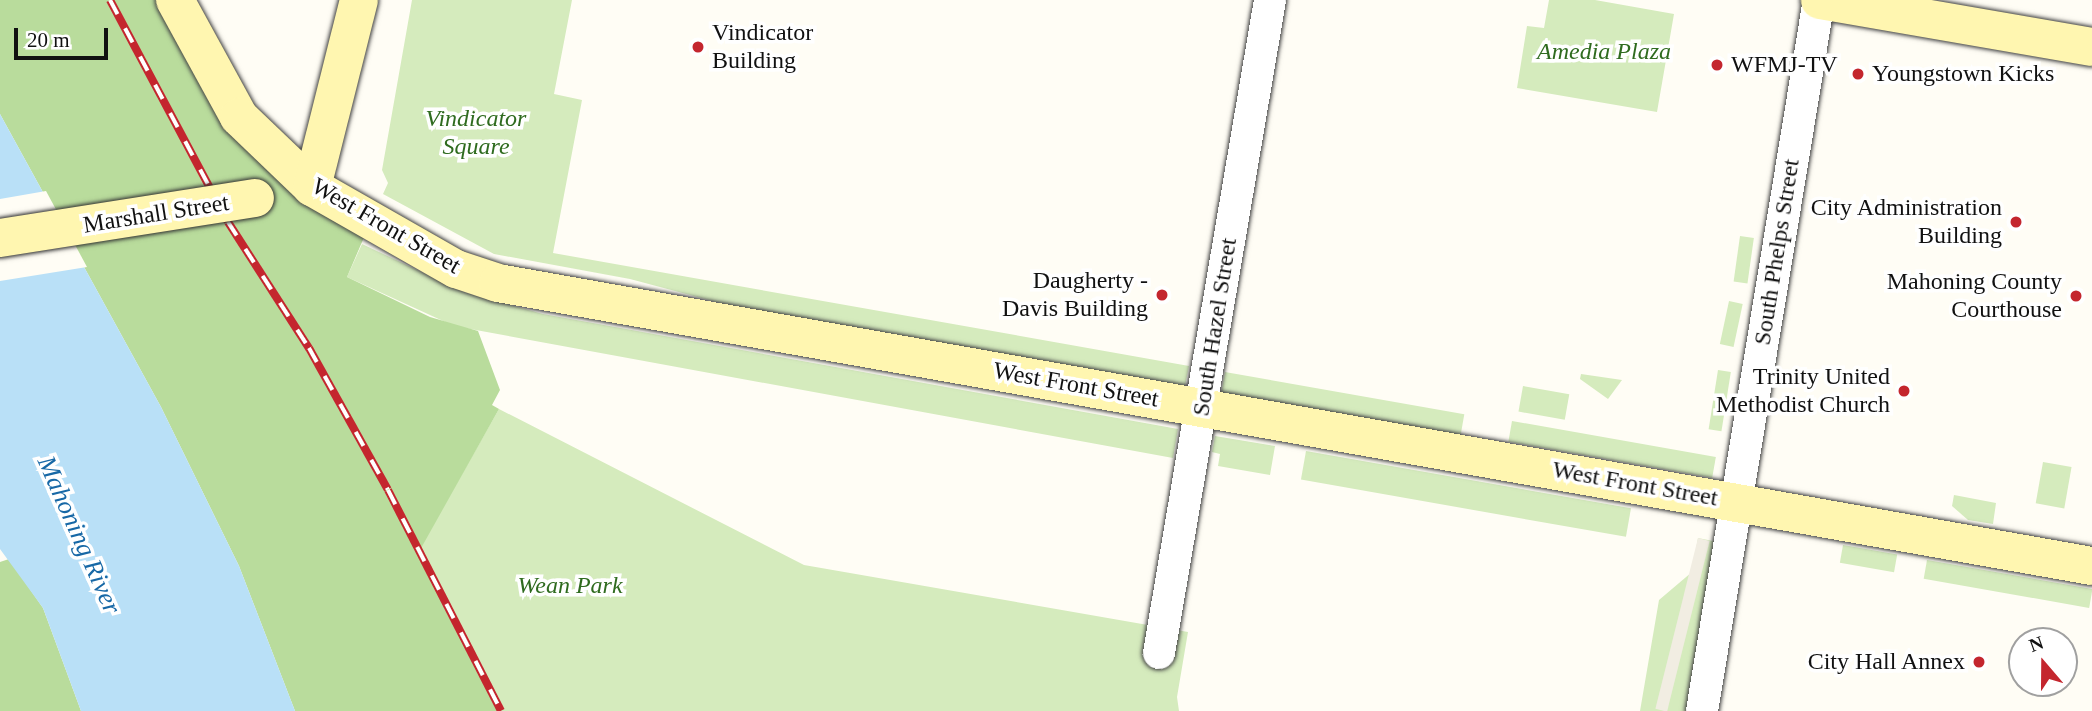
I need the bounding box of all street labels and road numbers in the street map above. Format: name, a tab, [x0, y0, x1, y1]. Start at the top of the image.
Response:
street label: South Phelps Street	[1748, 157, 1806, 347]
street label: West Front Street	[306, 172, 466, 280]
street label: Marshall Street	[81, 188, 231, 240]
street label: South Hazel Street	[1187, 236, 1243, 418]
street label: West Front Street	[991, 356, 1161, 414]
street label: West Front Street	[1550, 455, 1720, 513]

